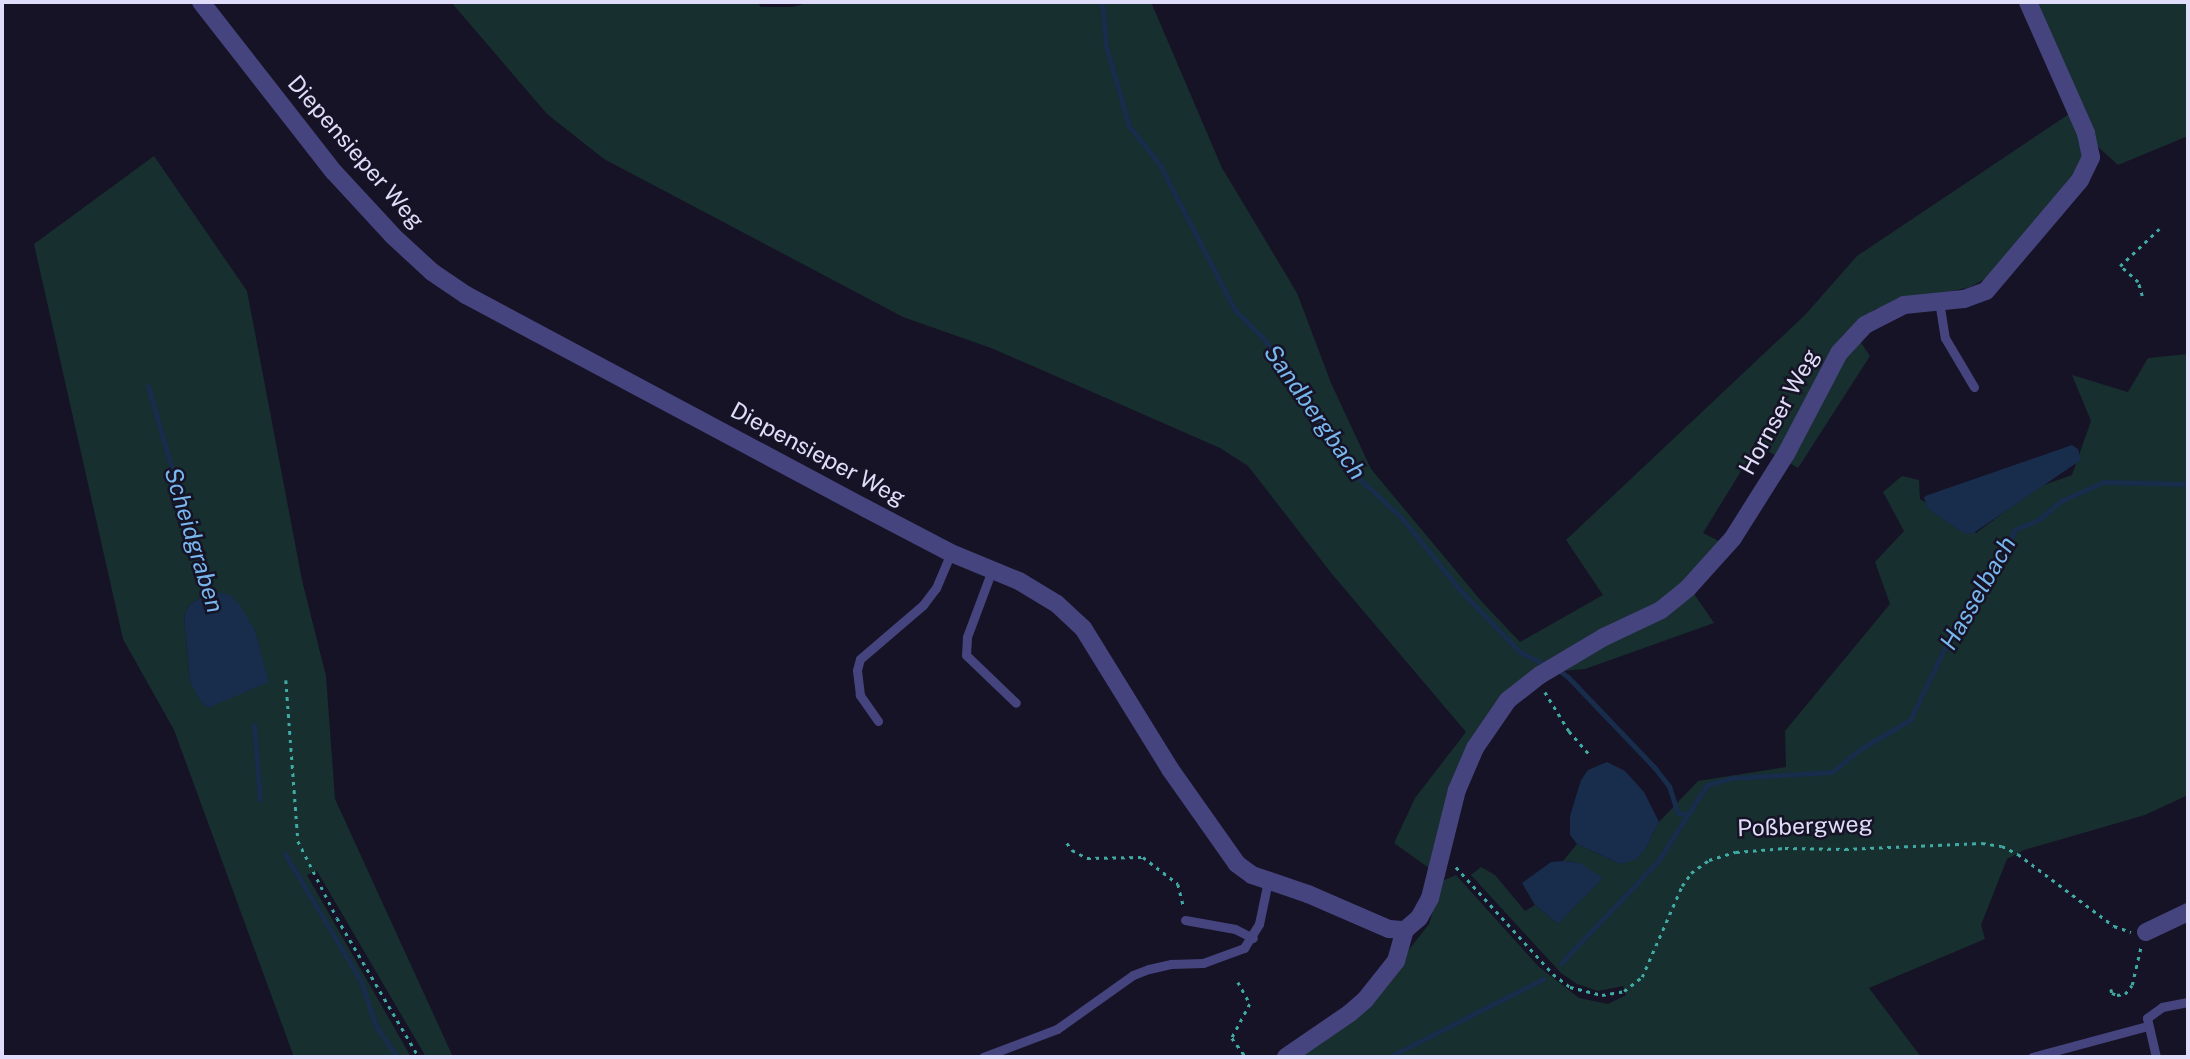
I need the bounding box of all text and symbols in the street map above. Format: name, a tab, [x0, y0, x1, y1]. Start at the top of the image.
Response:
street label: Diepensieper Weg	[282, 70, 430, 234]
water label: Sandbergbach	[1258, 339, 1372, 485]
street label: Hornser Weg	[1733, 344, 1825, 480]
street label: Diepensieper Weg	[726, 396, 910, 512]
water label: Scheidgraben	[158, 464, 230, 616]
water label: Hasselbach	[1934, 531, 2022, 655]
street label: Poßbergweg	[1737, 810, 1873, 842]

